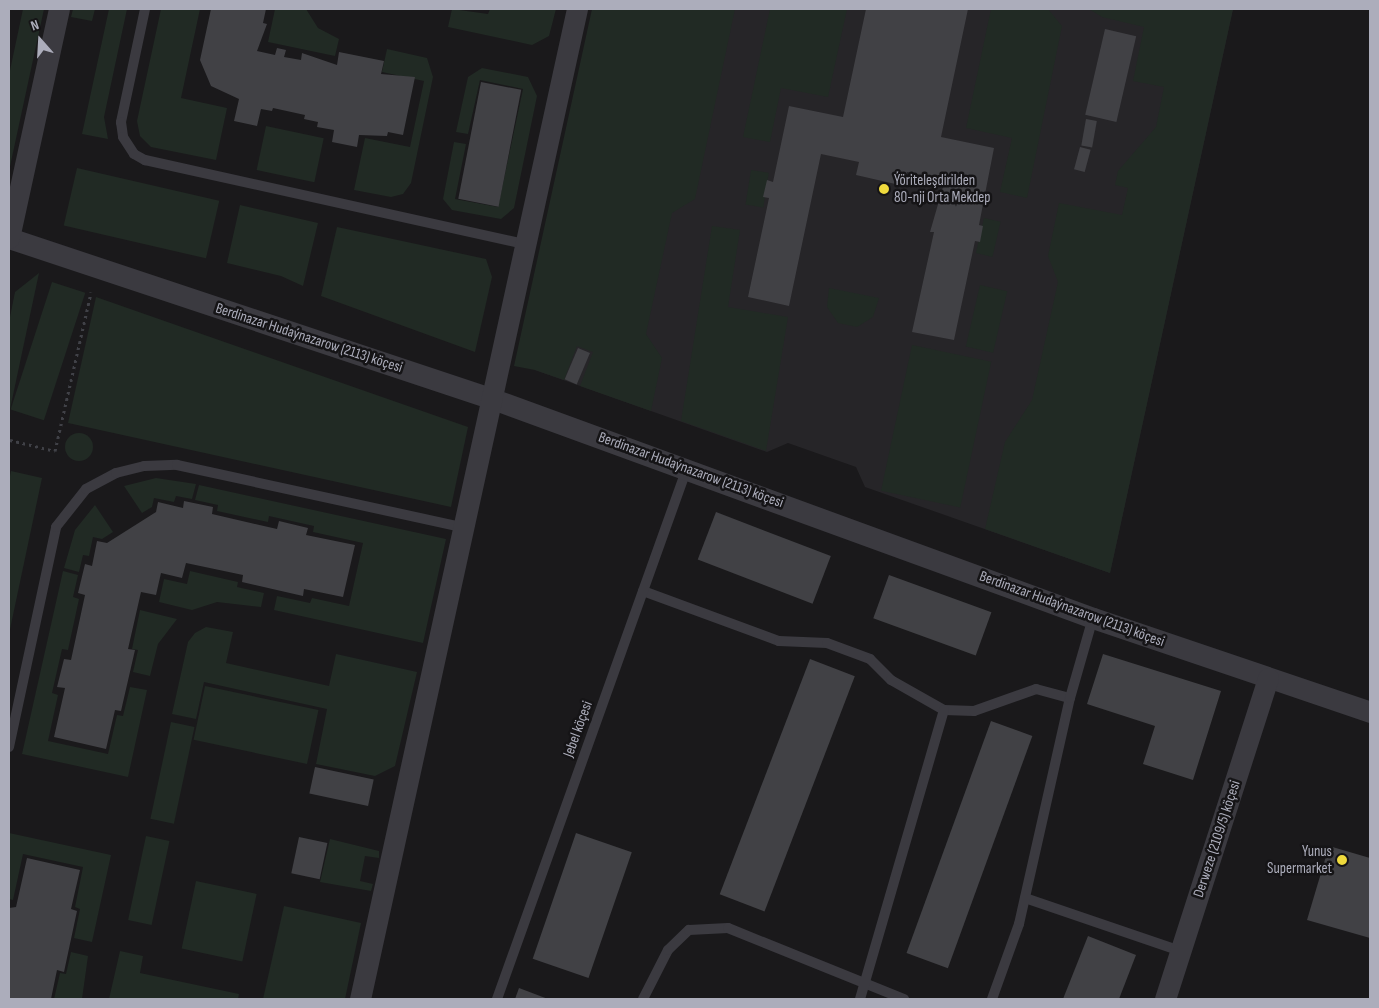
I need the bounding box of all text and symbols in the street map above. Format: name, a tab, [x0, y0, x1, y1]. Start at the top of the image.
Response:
north arrow	[15, 15, 65, 65]
text: N	[29, 16, 41, 35]
place label: Ýöriteleşdirilden 80-nji Orta Mekdep	[894, 171, 991, 206]
marker: Ýöriteleşdirilden 80-nji Orta Mekdep	[878, 183, 890, 195]
street label: Berdinazar Hudaýnazarow (2113) köçesi	[213, 299, 405, 377]
street label: Berdinazar Hudaýnazarow (2113) köçesi	[596, 428, 786, 512]
street label: Berdinazar Hudaýnazarow (2113) köçesi	[977, 567, 1167, 651]
street label: Jebel köçesi	[560, 698, 596, 760]
street label: Derweze (2109/5) köçesi	[1190, 778, 1244, 900]
place label: Yunus Supermarket	[1267, 842, 1332, 877]
marker: Yunus Supermarket	[1336, 854, 1348, 866]

